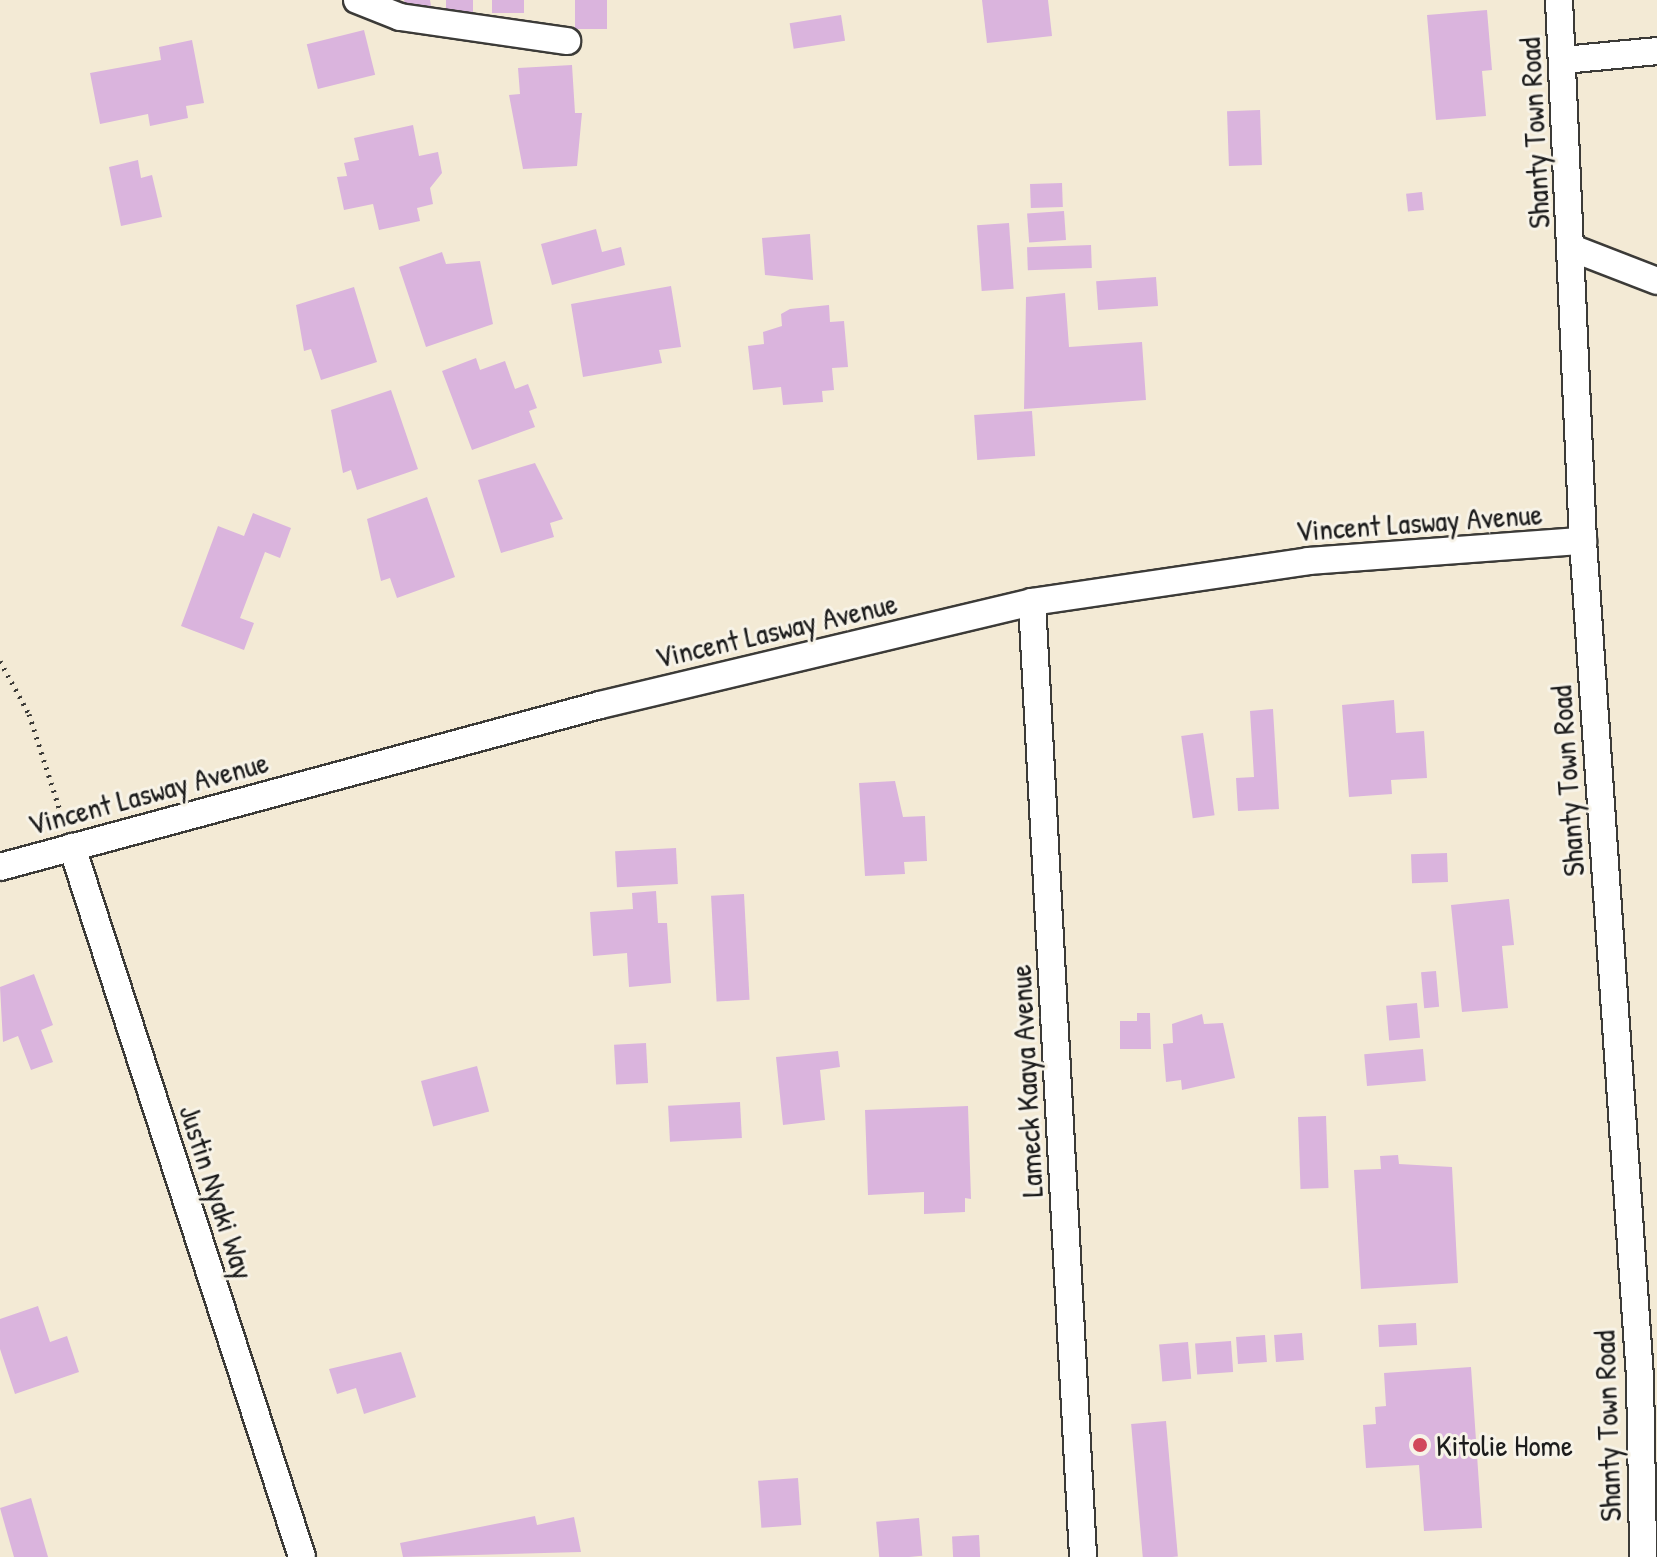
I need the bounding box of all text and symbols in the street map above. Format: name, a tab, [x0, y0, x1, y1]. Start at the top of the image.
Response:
street label: Shanty Town Road	[1511, 37, 1557, 229]
street label: Vincent Lasway Avenue	[1294, 495, 1544, 549]
street label: Vincent Lasway Avenue	[651, 585, 901, 675]
street label: Shanty Town Road	[1542, 684, 1592, 878]
street label: Vincent Lasway Avenue	[24, 744, 272, 842]
street label: Lameck Kaaya Avenue	[1002, 964, 1050, 1198]
street label: Justin Nyaki Way	[172, 1100, 262, 1284]
street label: Shanty Town Road	[1586, 1330, 1628, 1522]
place label: Kitolie Home	[1436, 1427, 1573, 1463]
marker: Kitolie Home	[1411, 1436, 1429, 1454]

